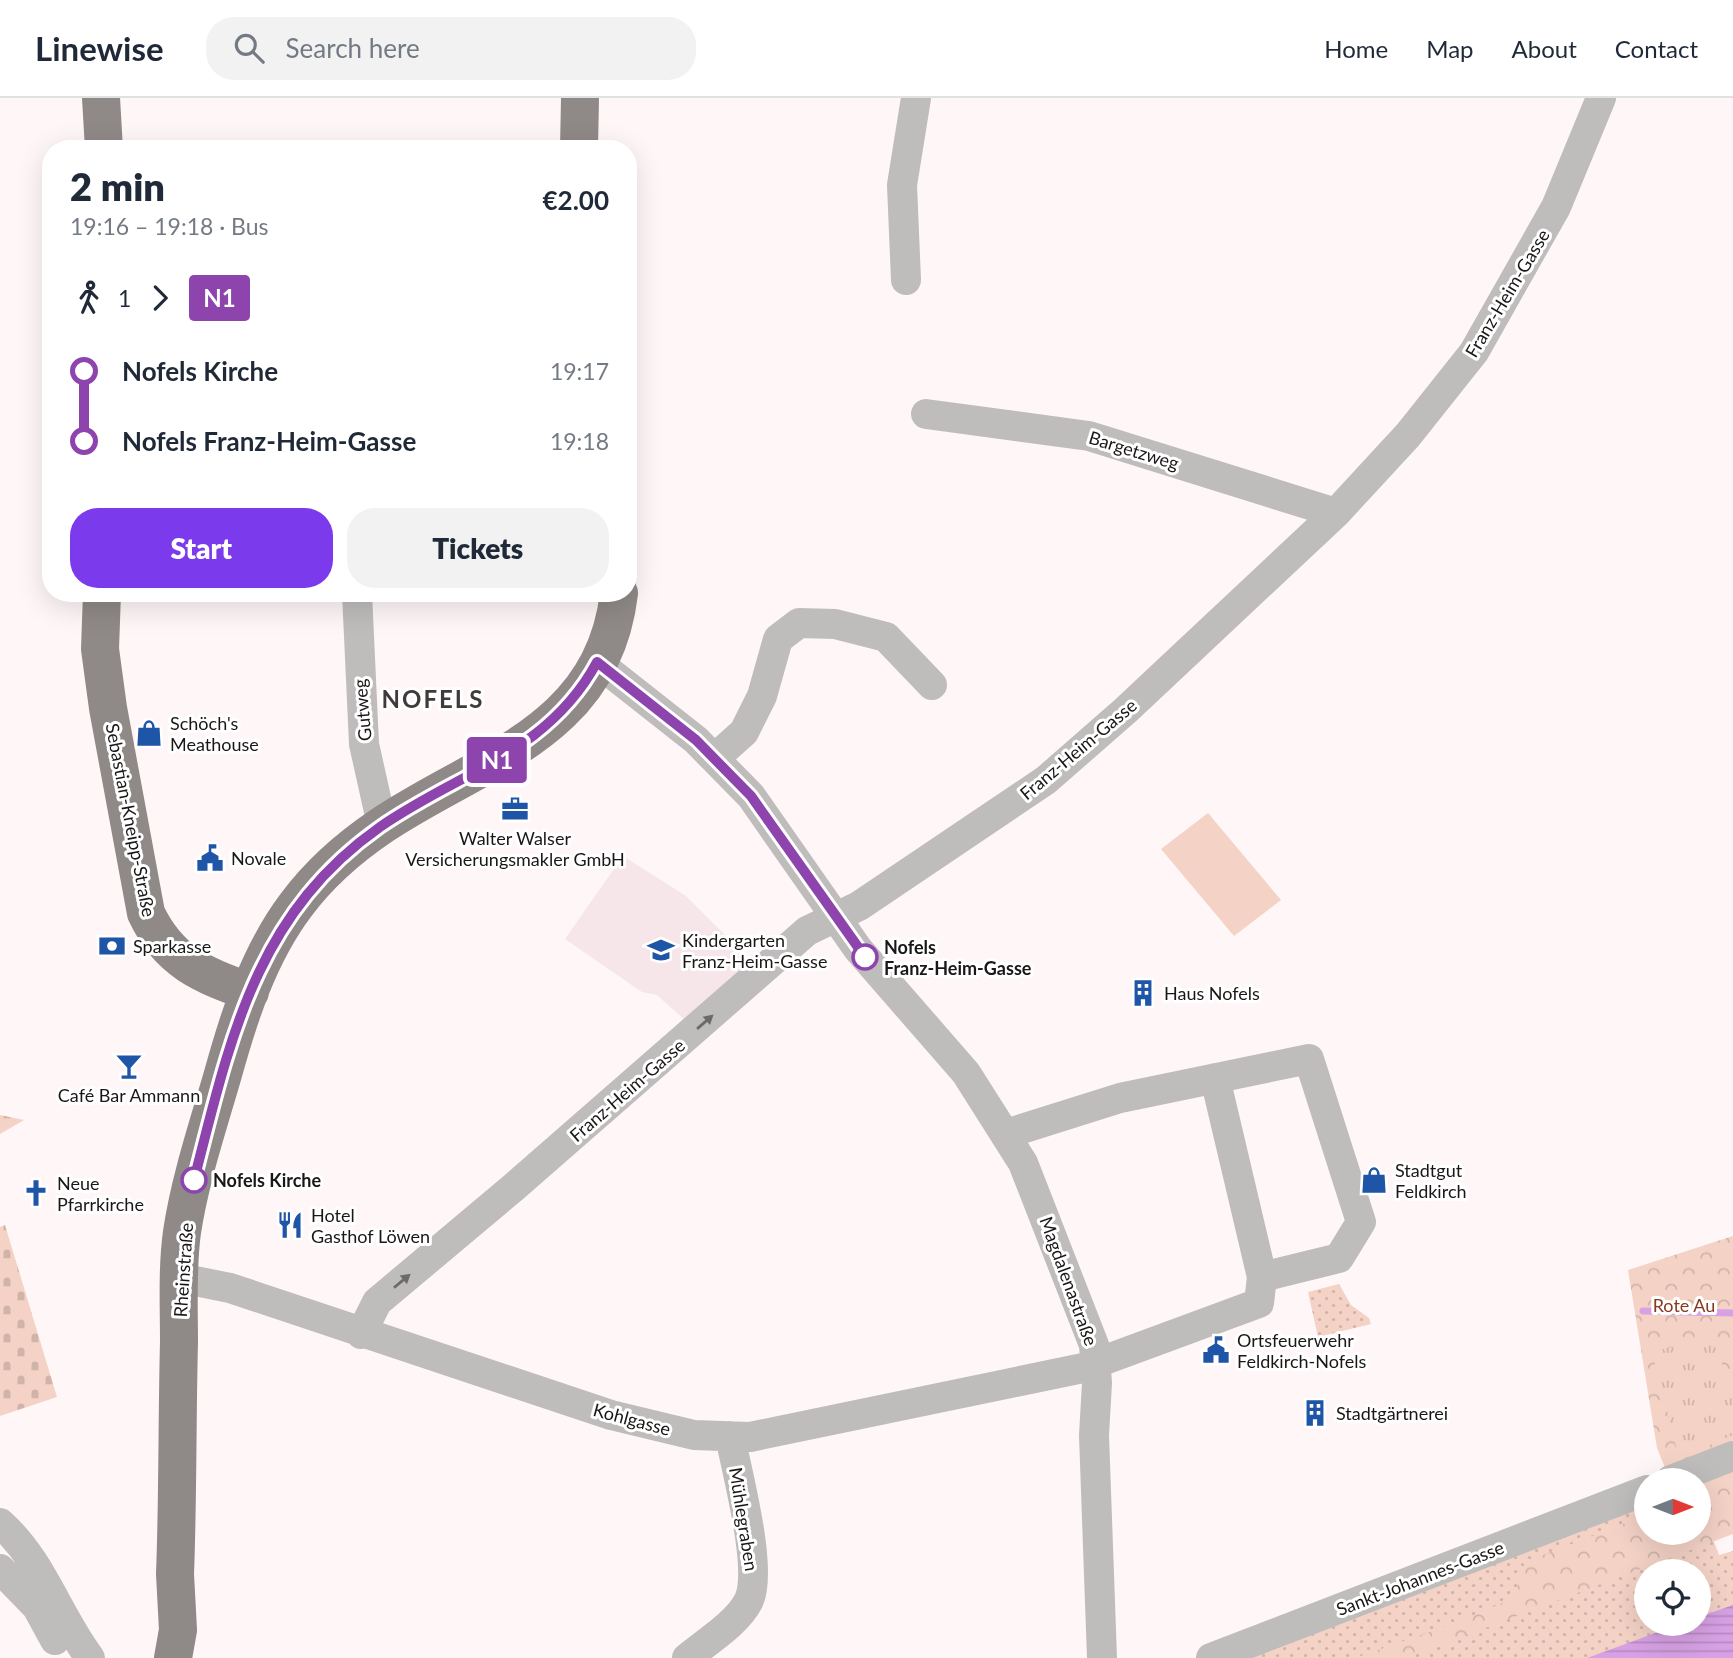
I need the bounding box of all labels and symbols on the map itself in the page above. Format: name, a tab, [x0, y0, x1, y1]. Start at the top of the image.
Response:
street label: Franz-Heim-Gasse	[1460, 225, 1554, 361]
street label: Bargetzweg	[1086, 426, 1182, 474]
street label: Gutweg	[348, 678, 376, 742]
district label: NOFELS	[382, 684, 484, 713]
street label: Franz-Heim-Gasse	[1015, 694, 1141, 804]
place label: Schöch's Meathouse	[170, 712, 259, 755]
shop icon: Schöch's Meathouse	[134, 718, 164, 748]
street label: Sebastian-Kneipp-Straße	[101, 721, 161, 919]
line badge: N1	[466, 737, 528, 783]
office icon: Walter Walser Versicherungsmakler GmbH	[500, 794, 530, 824]
place label: Walter Walser Versicherungsmakler GmbH	[405, 827, 625, 870]
public building icon: Novale	[195, 843, 225, 873]
place label: Novale	[231, 847, 286, 869]
place label: Kindergarten Franz-Heim-Gasse	[682, 929, 827, 972]
bank icon: Sparkasse	[97, 931, 127, 961]
place label: Sparkasse	[133, 935, 211, 957]
school or university icon: Kindergarten Franz-Heim-Gasse	[646, 935, 676, 965]
place label: Nofels Franz-Heim-Gasse	[884, 936, 1032, 979]
marker: Nofels Franz-Heim-Gasse	[852, 944, 878, 970]
building icon: Haus Nofels	[1128, 978, 1158, 1008]
place label: Haus Nofels	[1164, 982, 1260, 1004]
one-way arrow	[697, 1015, 714, 1030]
street label: Franz-Heim-Gasse	[565, 1034, 689, 1146]
bar icon: Café Bar Ammann	[114, 1051, 144, 1081]
place label: Café Bar Ammann	[58, 1084, 200, 1106]
place label: Stadtgut Feldkirch	[1395, 1159, 1467, 1202]
shop icon: Stadtgut Feldkirch	[1359, 1165, 1389, 1195]
marker: Nofels Kirche	[181, 1167, 207, 1193]
place label: Nofels Kirche	[213, 1169, 321, 1191]
place label: Neue Pfarrkirche	[57, 1172, 144, 1215]
church icon: Neue Pfarrkirche	[21, 1178, 51, 1208]
place label: Hotel Gasthof Löwen	[311, 1204, 430, 1247]
restaurant icon: Hotel Gasthof Löwen	[275, 1210, 305, 1240]
street label: Magdalenastraße	[1035, 1213, 1103, 1349]
street label: Rheinstraße	[169, 1222, 197, 1318]
one-way arrow	[393, 1274, 410, 1289]
park label: Rote Au	[1653, 1294, 1715, 1316]
place label: Ortsfeuerwehr Feldkirch-Nofels	[1237, 1329, 1366, 1372]
public building icon: Ortsfeuerwehr Feldkirch-Nofels	[1201, 1335, 1231, 1365]
street label: Kohlgasse	[591, 1398, 673, 1440]
building icon: Stadtgärtnerei	[1300, 1398, 1330, 1428]
place label: Stadtgärtnerei	[1336, 1402, 1448, 1424]
street label: Mühlegraben	[725, 1466, 763, 1572]
north arrow	[1634, 1468, 1712, 1545]
street label: Sankt-Johannes-Gasse	[1333, 1536, 1507, 1620]

